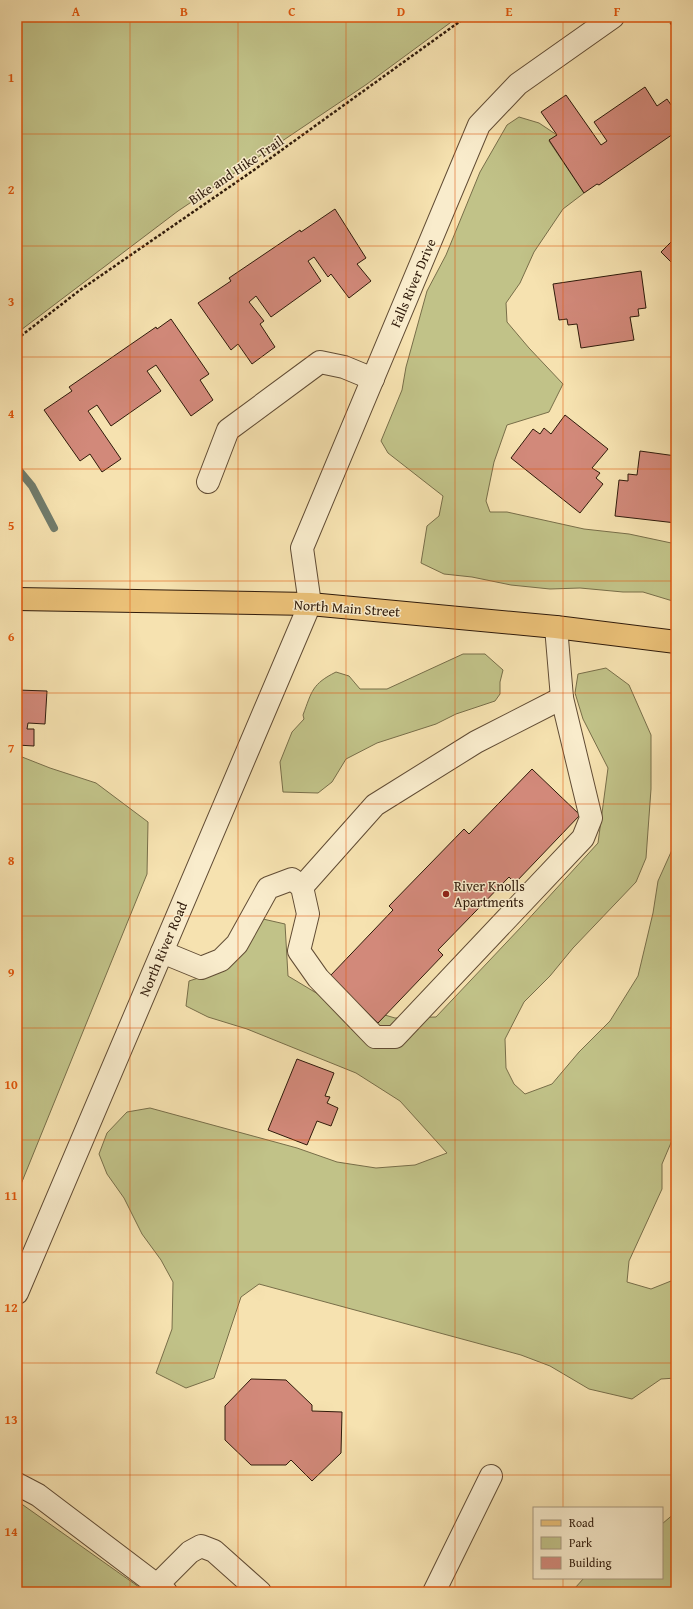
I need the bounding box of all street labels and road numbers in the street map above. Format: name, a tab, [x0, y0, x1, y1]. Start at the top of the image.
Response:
street label: Bike and Hike Trail	[184, 131, 288, 209]
street label: Falls River Drive	[385, 235, 441, 331]
street label: North Main Street	[293, 594, 401, 622]
street label: North River Road	[134, 898, 192, 1000]

